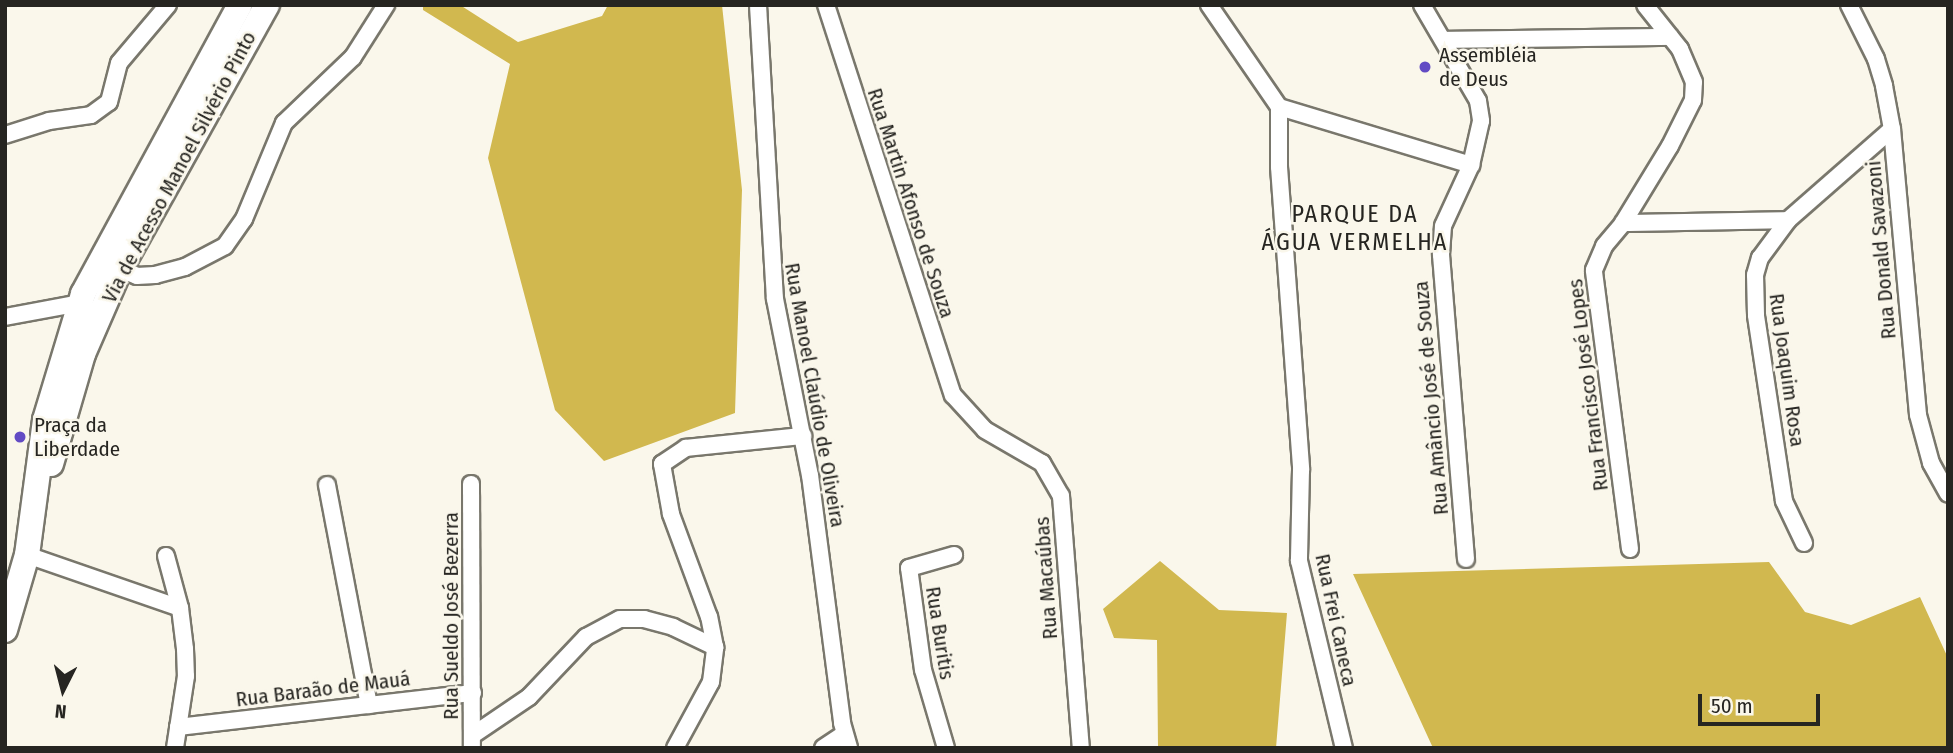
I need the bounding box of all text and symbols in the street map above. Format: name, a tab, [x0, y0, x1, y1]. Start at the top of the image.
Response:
street label: Via de Acesso Manoel Silvério Pinto	[97, 27, 261, 307]
place label: Assembléia de Deus	[1439, 42, 1537, 92]
marker: Assembléia de Deus	[1417, 59, 1433, 75]
street label: Rua Martin Afonso de Souza	[862, 85, 960, 321]
street label: Rua Donald Savazoni	[1861, 160, 1901, 340]
district label: PARQUE DA ÁGUA VERMELHA	[1263, 201, 1447, 257]
street label: Rua Manoel Claúdio de Oliveira	[779, 261, 851, 529]
street label: Rua Francisco José Lopes	[1562, 278, 1614, 492]
street label: Rua Amâncio José de Souza	[1408, 280, 1454, 516]
street label: Rua Joaquim Rosa	[1764, 292, 1810, 448]
place label: Praça da Liberdade	[34, 412, 120, 462]
marker: Praça da Liberdade	[12, 429, 28, 445]
street label: Rua Sueldo José Bezerra	[438, 512, 464, 720]
street label: Rua Macaúbas	[1029, 516, 1063, 640]
street label: Rua Frei Caneca	[1310, 551, 1362, 689]
street label: Rua Buritis	[920, 585, 960, 681]
north arrow	[28, 655, 98, 725]
street label: Rua Baraão de Mauá	[234, 666, 412, 712]
scale bar	[1701, 680, 1824, 724]
text: 50 m	[1711, 693, 1753, 719]
text: N	[54, 699, 68, 723]

